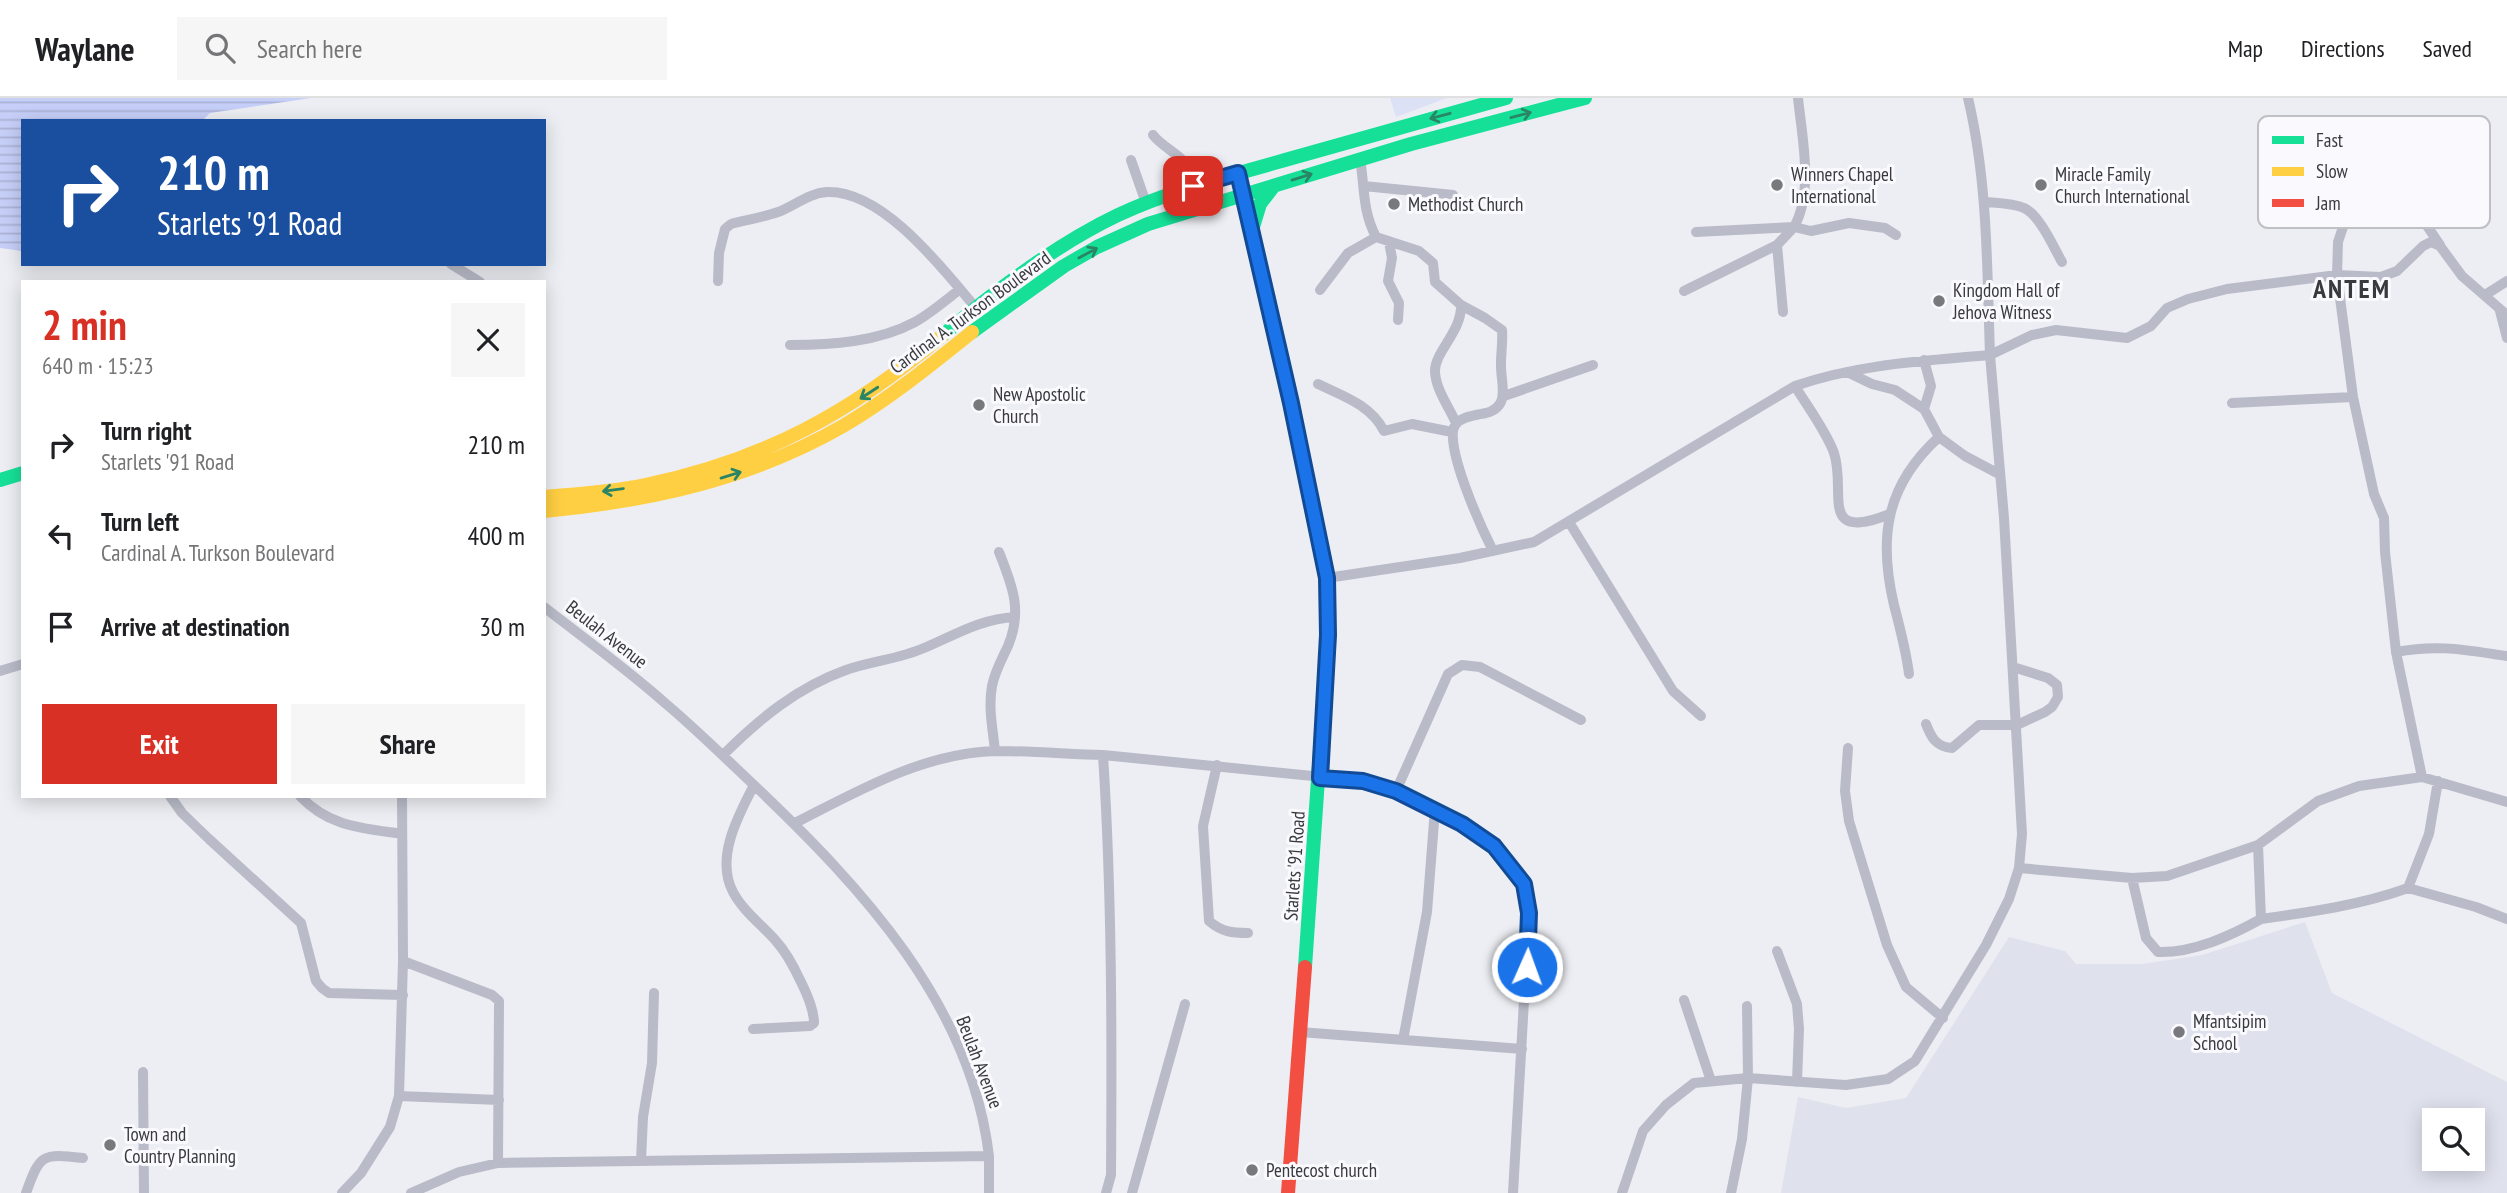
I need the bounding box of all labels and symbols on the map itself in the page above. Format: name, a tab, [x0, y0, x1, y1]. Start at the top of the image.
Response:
one-way arrow	[1509, 108, 1532, 121]
one-way arrow	[1429, 110, 1452, 123]
legend	[2258, 116, 2490, 228]
text: Fast	[2316, 128, 2344, 152]
pin	[1163, 156, 1223, 216]
text: Slow	[2316, 159, 2349, 183]
place label: Winners Chapel International	[1791, 162, 1894, 208]
place label: Miracle Family Church International	[2055, 162, 2190, 208]
one-way arrow	[1291, 170, 1313, 183]
marker: Winners Chapel International	[1769, 177, 1785, 193]
marker: Miracle Family Church International	[2033, 177, 2049, 193]
text: Jam	[2315, 191, 2341, 215]
place label: Methodist Church	[1408, 192, 1523, 216]
marker: Methodist Church	[1386, 196, 1402, 212]
one-way arrow	[1078, 245, 1098, 259]
street label: Cardinal A. Turkson Boulevard	[885, 246, 1055, 378]
district label: ANTEM	[2312, 272, 2391, 305]
place label: Kingdom Hall of Jehova Witness	[1952, 278, 2061, 324]
marker: Kingdom Hall of Jehova Witness	[1931, 293, 1947, 309]
place label: New Apostolic Church	[993, 382, 1086, 428]
one-way arrow	[860, 385, 879, 400]
marker: New Apostolic Church	[971, 397, 987, 413]
one-way arrow	[720, 468, 742, 481]
one-way arrow	[602, 483, 625, 496]
street label: Beulah Avenue	[561, 595, 653, 673]
street label: Starlets '91 Road	[1278, 810, 1310, 922]
position arrow	[1490, 930, 1564, 1004]
place label: Mfantsipim School	[2193, 1009, 2266, 1055]
street label: Beulah Avenue	[951, 1012, 1009, 1112]
marker: Mfantsipim School	[2171, 1024, 2187, 1040]
place label: Town and Country Planning	[124, 1122, 236, 1168]
marker: Town and Country Planning	[102, 1137, 118, 1153]
place label: Pentecost church	[1266, 1158, 1377, 1182]
marker: Pentecost church	[1244, 1162, 1260, 1178]

